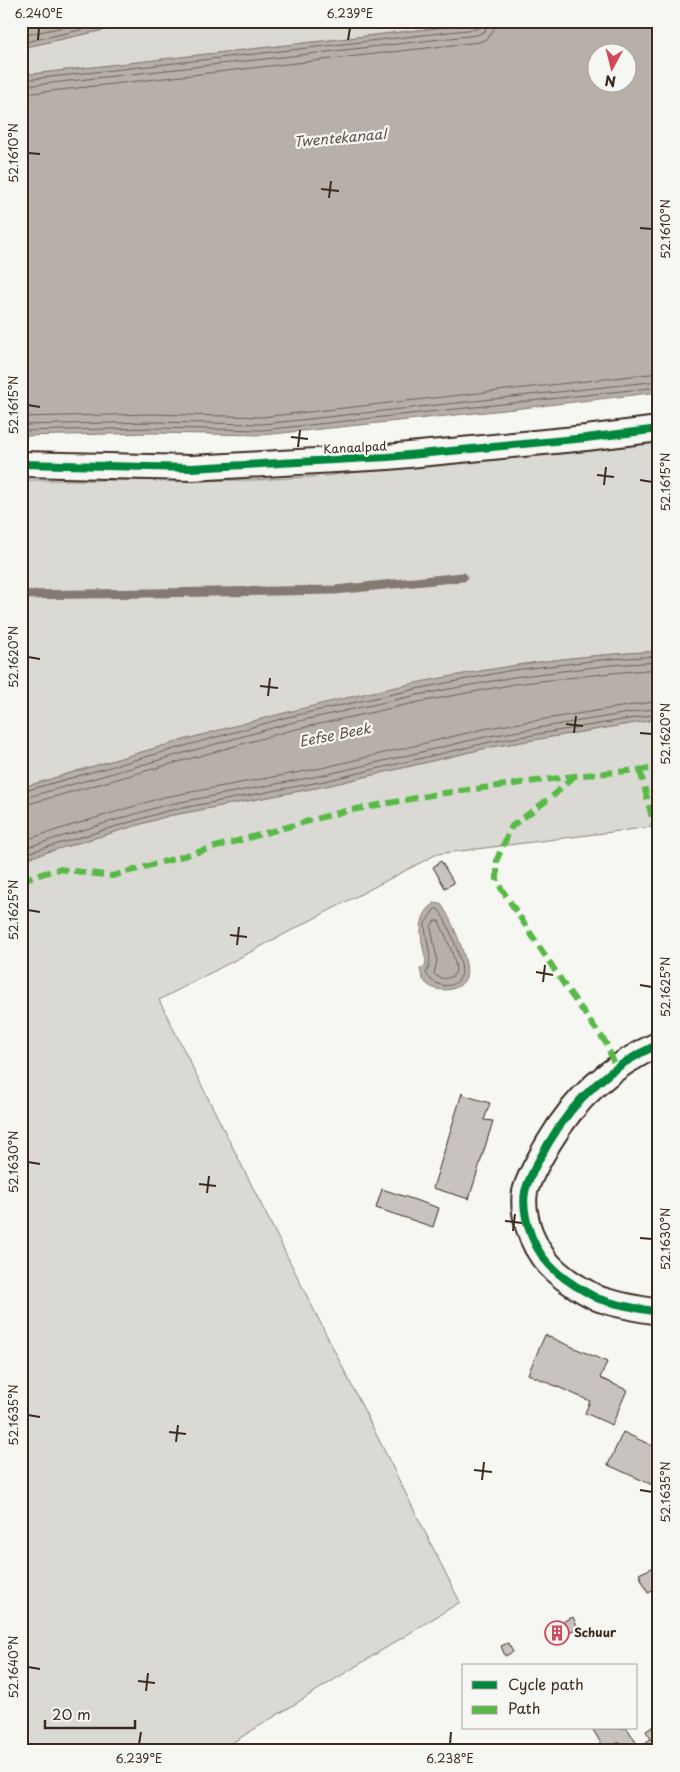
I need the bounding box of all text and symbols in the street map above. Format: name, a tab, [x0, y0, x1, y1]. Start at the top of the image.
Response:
text: 6.240°E	[15, 4, 63, 22]
text: 6.239°E	[327, 4, 373, 22]
north arrow	[588, 42, 638, 92]
text: N	[604, 70, 617, 92]
text: 52.1610°N	[4, 123, 22, 183]
water label: Twentekanaal	[293, 123, 389, 152]
text: 52.1610°N	[656, 199, 674, 259]
text: 52.1615°N	[4, 376, 22, 434]
street label: Kanaalpad	[323, 436, 388, 458]
text: 52.1615°N	[656, 453, 674, 511]
text: 52.1620°N	[4, 626, 22, 688]
text: 52.1620°N	[656, 703, 674, 765]
water label: Eefse Beek	[297, 717, 374, 752]
text: 52.1625°N	[4, 880, 22, 940]
text: 52.1625°N	[656, 957, 674, 1017]
text: 52.1630°N	[4, 1131, 22, 1193]
text: 52.1630°N	[656, 1208, 674, 1270]
text: 52.1635°N	[4, 1384, 22, 1446]
text: 52.1635°N	[656, 1461, 674, 1523]
building icon: Schuur	[544, 1620, 570, 1646]
place label: Schuur	[574, 1623, 617, 1641]
text: 52.1640°N	[4, 1636, 22, 1698]
legend	[462, 1664, 638, 1730]
text: Cycle path	[508, 1672, 584, 1695]
text: Path	[508, 1696, 540, 1719]
scale bar	[45, 1697, 135, 1729]
text: 20 m	[52, 1702, 91, 1725]
text: 6.239°E	[116, 1749, 162, 1767]
text: 6.238°E	[426, 1749, 474, 1767]

